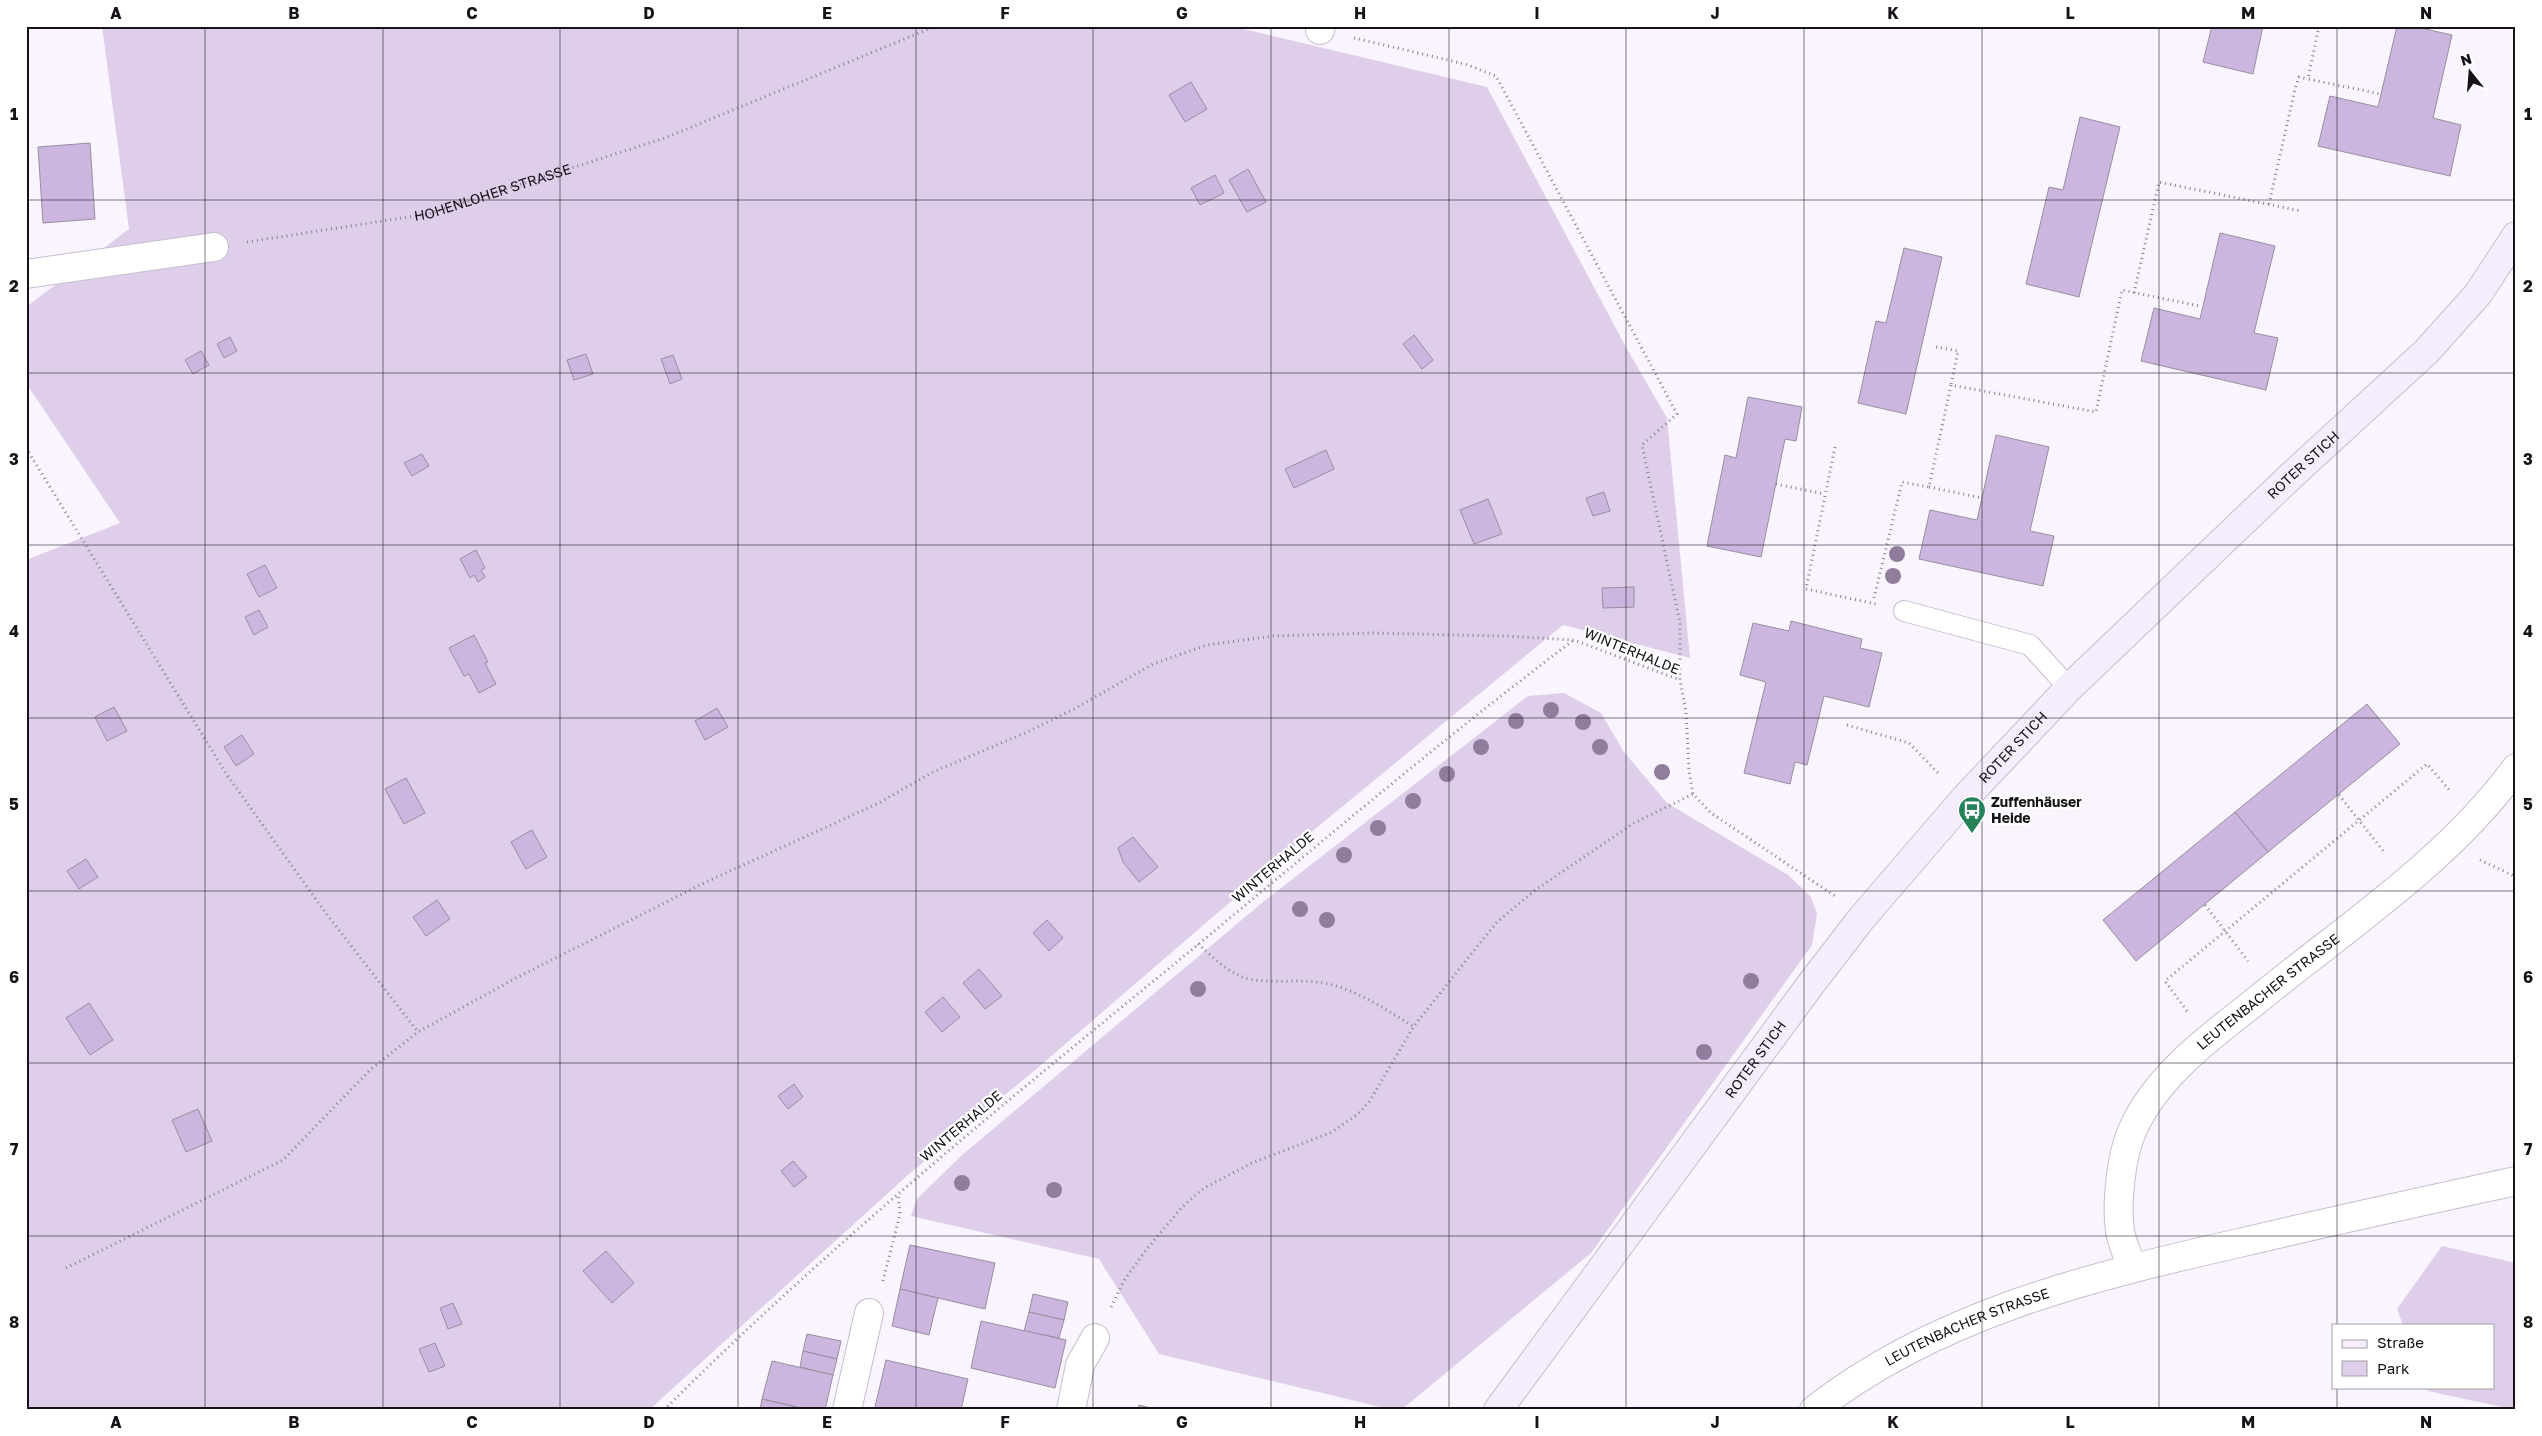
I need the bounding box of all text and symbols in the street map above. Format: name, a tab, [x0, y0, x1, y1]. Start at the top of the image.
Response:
text: A	[110, 3, 122, 23]
text: B	[288, 3, 300, 23]
text: C	[466, 3, 478, 23]
text: D	[643, 3, 655, 23]
text: E	[822, 3, 832, 23]
text: F	[1000, 3, 1010, 23]
text: G	[1176, 3, 1188, 23]
text: H	[1354, 3, 1366, 23]
text: I	[1534, 3, 1540, 23]
text: J	[1710, 3, 1720, 23]
text: K	[1887, 3, 1899, 23]
text: L	[2065, 3, 2075, 23]
text: M	[2241, 3, 2255, 23]
text: N	[2420, 3, 2432, 23]
north arrow	[2444, 48, 2494, 98]
text: N	[2458, 49, 2474, 69]
text: 1	[10, 104, 18, 124]
text: 1	[2524, 104, 2532, 124]
street label: HOHENLOHER STRASSE	[413, 160, 573, 224]
text: 2	[9, 276, 19, 296]
text: 2	[2523, 276, 2533, 296]
street label: ROTER STICH	[2263, 427, 2342, 502]
text: 3	[9, 449, 19, 469]
text: 3	[2523, 449, 2533, 469]
text: 4	[9, 621, 19, 641]
text: 4	[2523, 621, 2533, 641]
street label: WINTERHALDE	[1582, 624, 1682, 677]
street label: ROTER STICH	[1975, 708, 2050, 786]
place label: Zuffenhäuser Heide	[1991, 793, 2082, 826]
text: 5	[9, 794, 19, 814]
text: 5	[2523, 794, 2533, 814]
bus stop icon: Zuffenhäuser Heide	[1957, 795, 1987, 834]
street label: WINTERHALDE	[1228, 827, 1317, 906]
street label: LEUTENBACHER STRASSE	[2193, 930, 2343, 1053]
text: 6	[9, 967, 19, 987]
text: 6	[2523, 967, 2533, 987]
street label: ROTER STICH	[1721, 1017, 1789, 1101]
street label: WINTERHALDE	[916, 1086, 1005, 1165]
text: 7	[10, 1139, 19, 1159]
text: 7	[2524, 1139, 2533, 1159]
street label: LEUTENBACHER STRASSE	[1881, 1284, 2051, 1369]
text: 8	[9, 1312, 19, 1332]
text: 8	[2523, 1312, 2533, 1332]
legend	[2332, 1324, 2494, 1388]
text: Straße	[2377, 1333, 2424, 1351]
text: Park	[2377, 1359, 2410, 1377]
text: A	[110, 1412, 122, 1432]
text: B	[288, 1412, 300, 1432]
text: C	[466, 1412, 478, 1432]
text: D	[643, 1412, 655, 1432]
text: E	[822, 1412, 832, 1432]
text: F	[1000, 1412, 1010, 1432]
text: G	[1176, 1412, 1188, 1432]
text: H	[1354, 1412, 1366, 1432]
text: I	[1534, 1412, 1540, 1432]
text: J	[1710, 1412, 1720, 1432]
text: K	[1887, 1412, 1899, 1432]
text: L	[2065, 1412, 2075, 1432]
text: M	[2241, 1412, 2255, 1432]
text: N	[2420, 1412, 2432, 1432]

